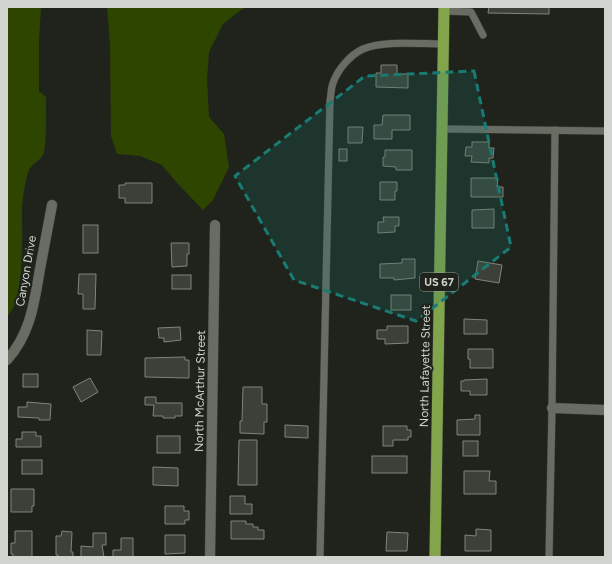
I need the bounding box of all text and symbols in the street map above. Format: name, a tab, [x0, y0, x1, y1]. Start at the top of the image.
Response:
street label: Canyon Drive	[13, 234, 39, 308]
road number: US 67	[420, 273, 458, 291]
street label: North Lafayette Street	[417, 304, 433, 427]
street label: North McArthur Street	[192, 329, 208, 452]

